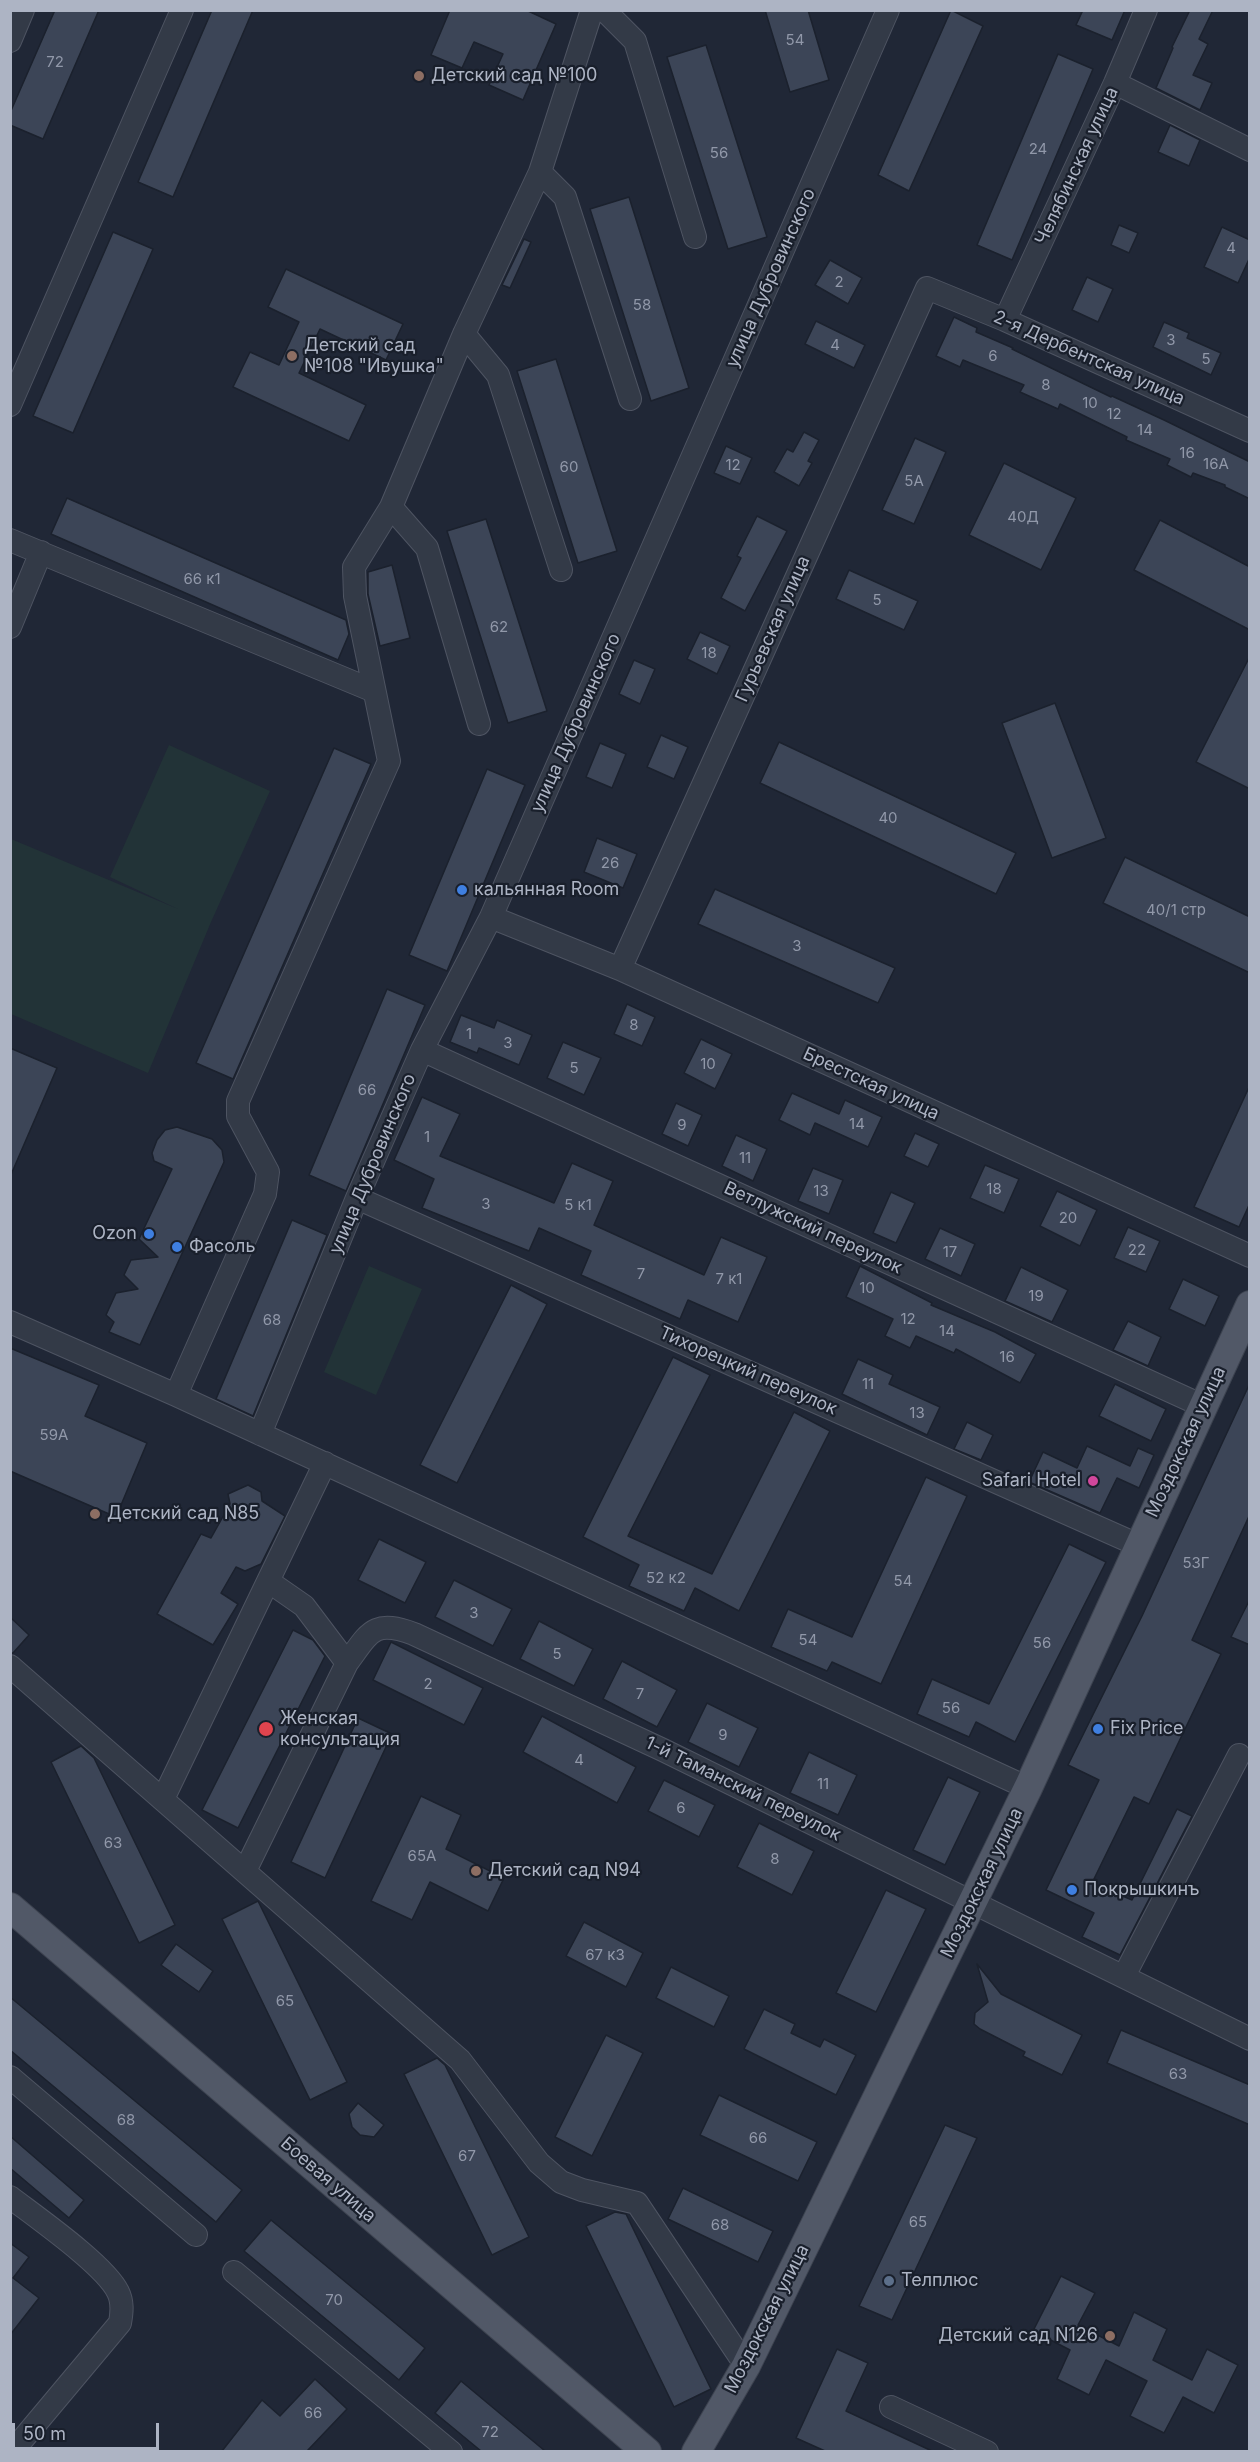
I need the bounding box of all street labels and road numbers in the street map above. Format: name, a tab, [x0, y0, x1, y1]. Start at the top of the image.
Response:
street label: Челябинская улица	[1031, 84, 1123, 248]
street label: улица Дубровинского	[722, 185, 820, 371]
street label: 2-я Дербентская улица	[990, 306, 1188, 410]
street label: Гурьевская улица	[731, 553, 815, 705]
street label: улица Дубровинского	[527, 630, 625, 816]
street label: Брестская улица	[799, 1043, 943, 1125]
street label: улица Дубровинского	[325, 1071, 421, 1257]
street label: Ветлужский переулок	[721, 1177, 905, 1279]
street label: Тихорецкий переулок	[656, 1322, 840, 1420]
street label: Моздокская улица	[1142, 1363, 1230, 1521]
street label: 1-й Таманский переулок	[642, 1732, 844, 1846]
street label: Моздокская улица	[936, 1805, 1028, 1961]
street label: Боевая улица	[276, 2133, 380, 2227]
street label: Моздокская улица	[720, 2241, 814, 2397]

